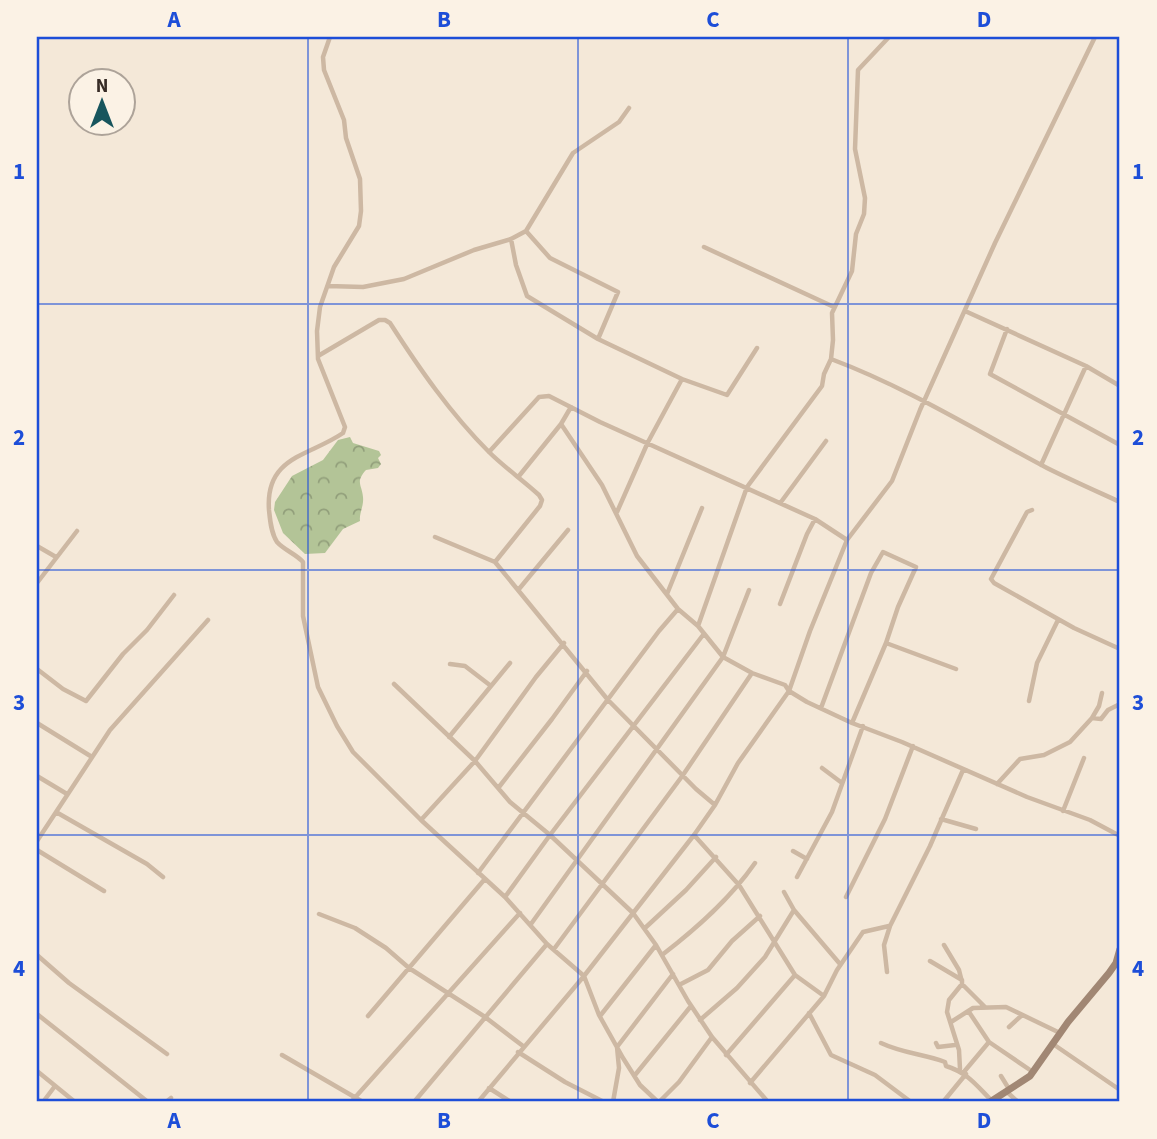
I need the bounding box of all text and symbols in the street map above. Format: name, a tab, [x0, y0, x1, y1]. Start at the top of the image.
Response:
text: A	[166, 3, 181, 36]
text: B	[437, 3, 451, 36]
text: C	[706, 3, 720, 36]
text: D	[977, 3, 991, 36]
north arrow	[66, 66, 136, 136]
text: N	[96, 73, 108, 100]
text: 1	[13, 155, 25, 188]
text: 1	[1132, 155, 1144, 188]
text: 2	[13, 421, 25, 454]
text: 2	[1132, 421, 1144, 454]
text: 3	[13, 686, 25, 719]
text: 3	[1132, 686, 1144, 719]
text: 4	[13, 952, 25, 985]
text: 4	[1132, 952, 1144, 985]
text: A	[166, 1104, 181, 1137]
text: B	[437, 1104, 451, 1137]
text: C	[706, 1104, 720, 1137]
text: D	[977, 1104, 991, 1137]

